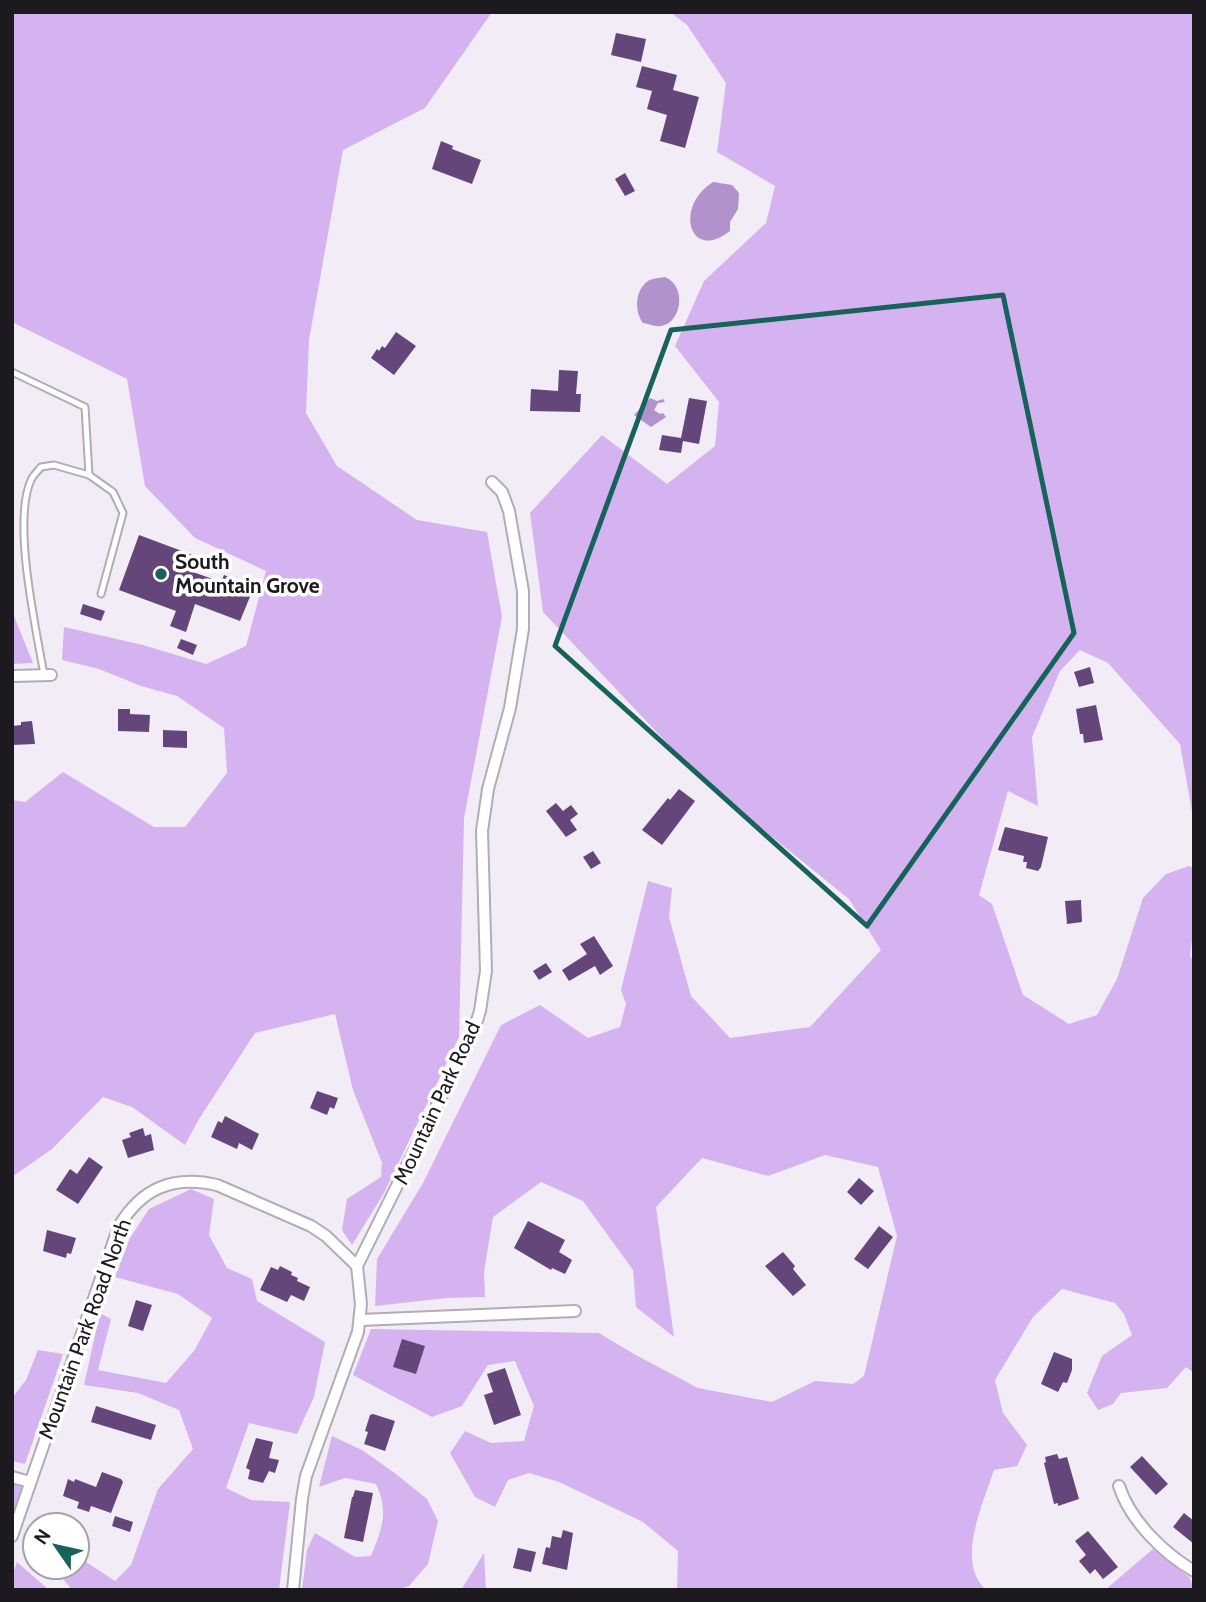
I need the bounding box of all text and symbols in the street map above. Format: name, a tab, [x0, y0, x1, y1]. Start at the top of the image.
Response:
place label: South Mountain Grove	[175, 549, 320, 598]
marker: South Mountain Grove	[153, 566, 169, 582]
street label: Mountain Park Road	[388, 1017, 485, 1188]
street label: Mountain Park Road North	[33, 1215, 136, 1443]
north arrow	[21, 1511, 91, 1581]
text: N	[29, 1525, 56, 1549]

